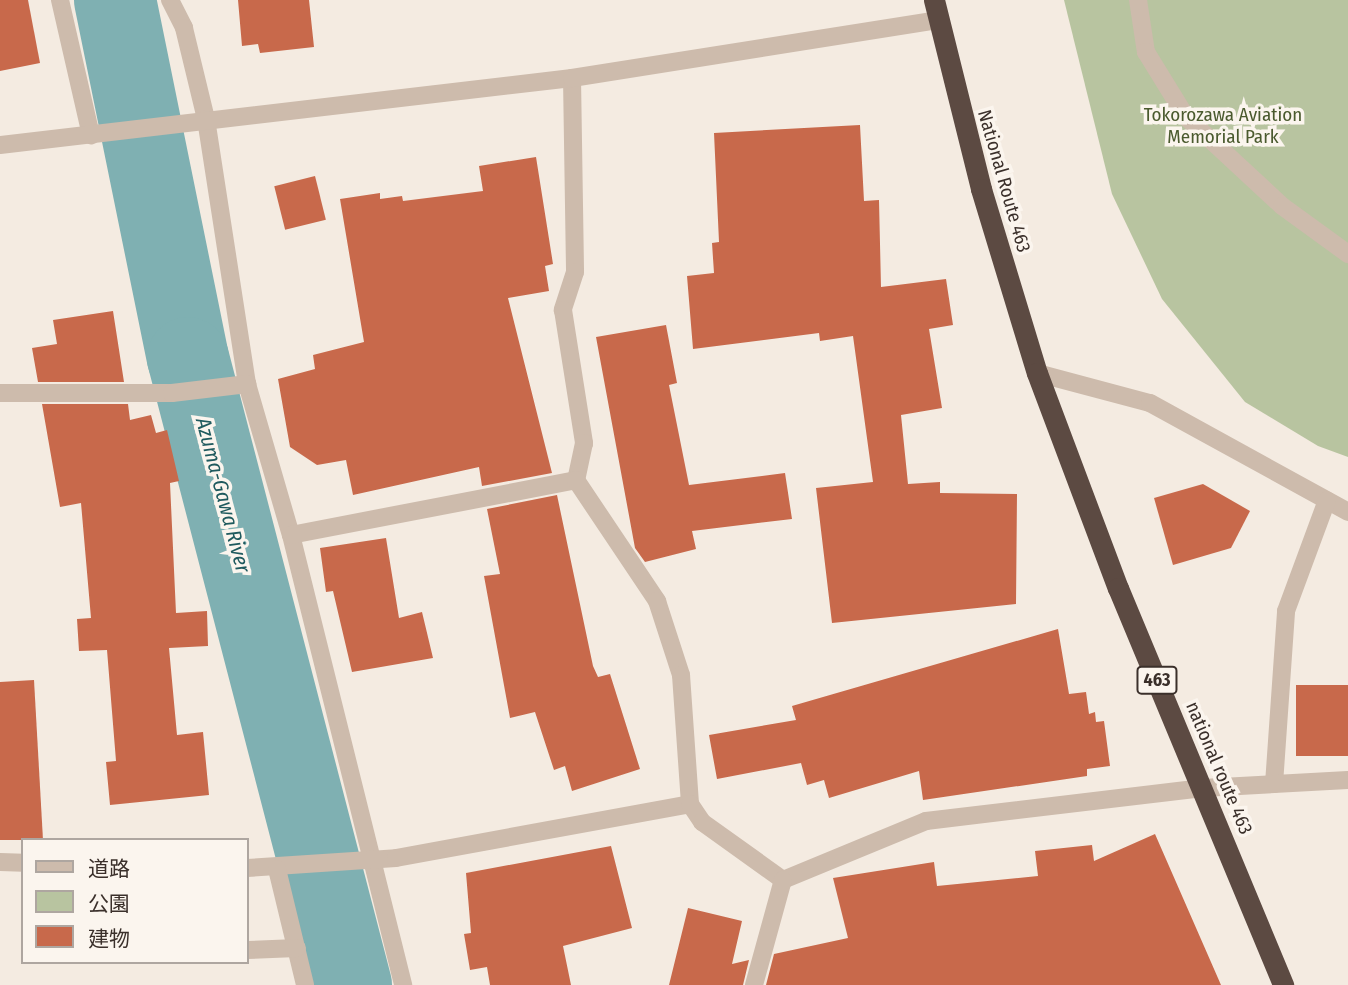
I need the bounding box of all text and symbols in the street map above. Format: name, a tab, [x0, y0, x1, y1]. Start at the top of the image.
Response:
park label: Tokorozawa Aviation Memorial Park	[1144, 104, 1302, 148]
street label: National Route 463	[973, 107, 1035, 255]
water label: Azuma-Gawa River	[190, 415, 256, 575]
road number: 463	[1136, 666, 1178, 694]
street label: national route 463	[1181, 698, 1257, 838]
legend	[21, 838, 248, 964]
text: 道路	[88, 856, 130, 882]
text: 公園	[88, 891, 130, 917]
text: 建物	[88, 926, 130, 952]

